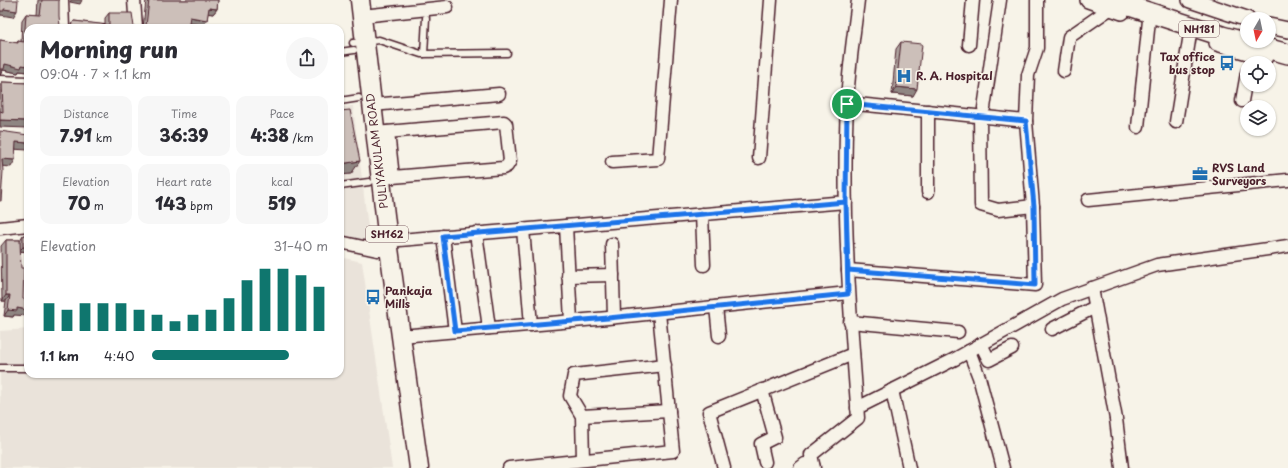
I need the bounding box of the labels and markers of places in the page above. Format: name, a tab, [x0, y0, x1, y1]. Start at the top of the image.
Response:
place label: Tax office bus stop	[1160, 48, 1215, 78]
bus stop icon: Tax office bus stop	[1218, 54, 1236, 72]
hospital icon: R. A. Hospital	[895, 67, 913, 85]
place label: R. A. Hospital	[916, 67, 993, 84]
pin	[830, 87, 864, 121]
place label: RVS Land Surveyors	[1212, 159, 1266, 189]
office icon: RVS Land Surveyors	[1191, 165, 1209, 183]
place label: Pankaja Mills	[385, 282, 433, 312]
bus stop icon: Pankaja Mills	[364, 288, 382, 306]

